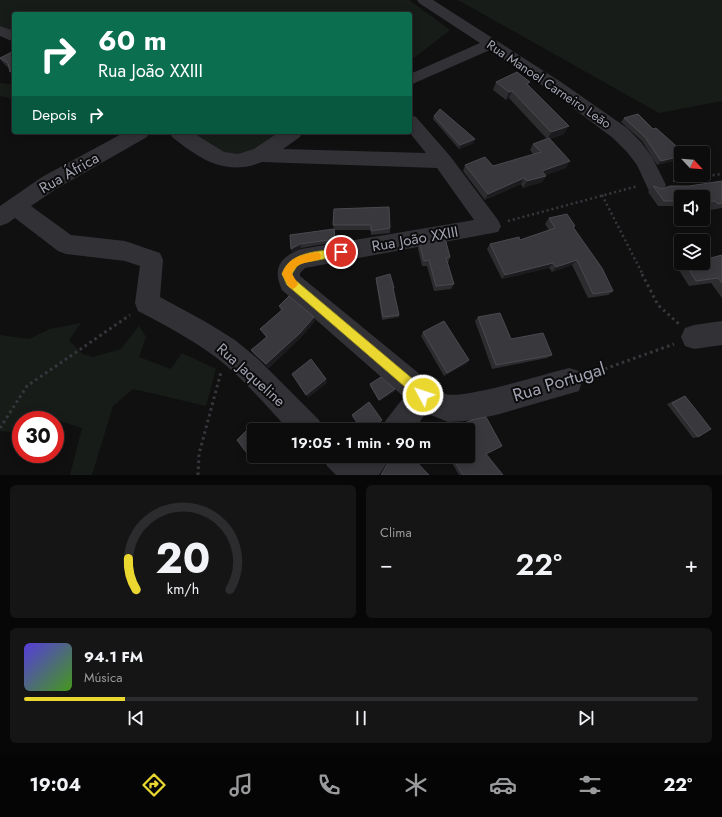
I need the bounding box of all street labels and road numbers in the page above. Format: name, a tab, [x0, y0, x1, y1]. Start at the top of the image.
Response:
street label: Rua Manoel Carneiro Leão	[483, 35, 615, 133]
street label: Rua África	[35, 147, 103, 199]
street label: Rua João XXIII	[370, 221, 460, 257]
street label: Rua Jaqueline	[212, 338, 290, 412]
street label: Rua Portugal	[509, 356, 609, 408]

